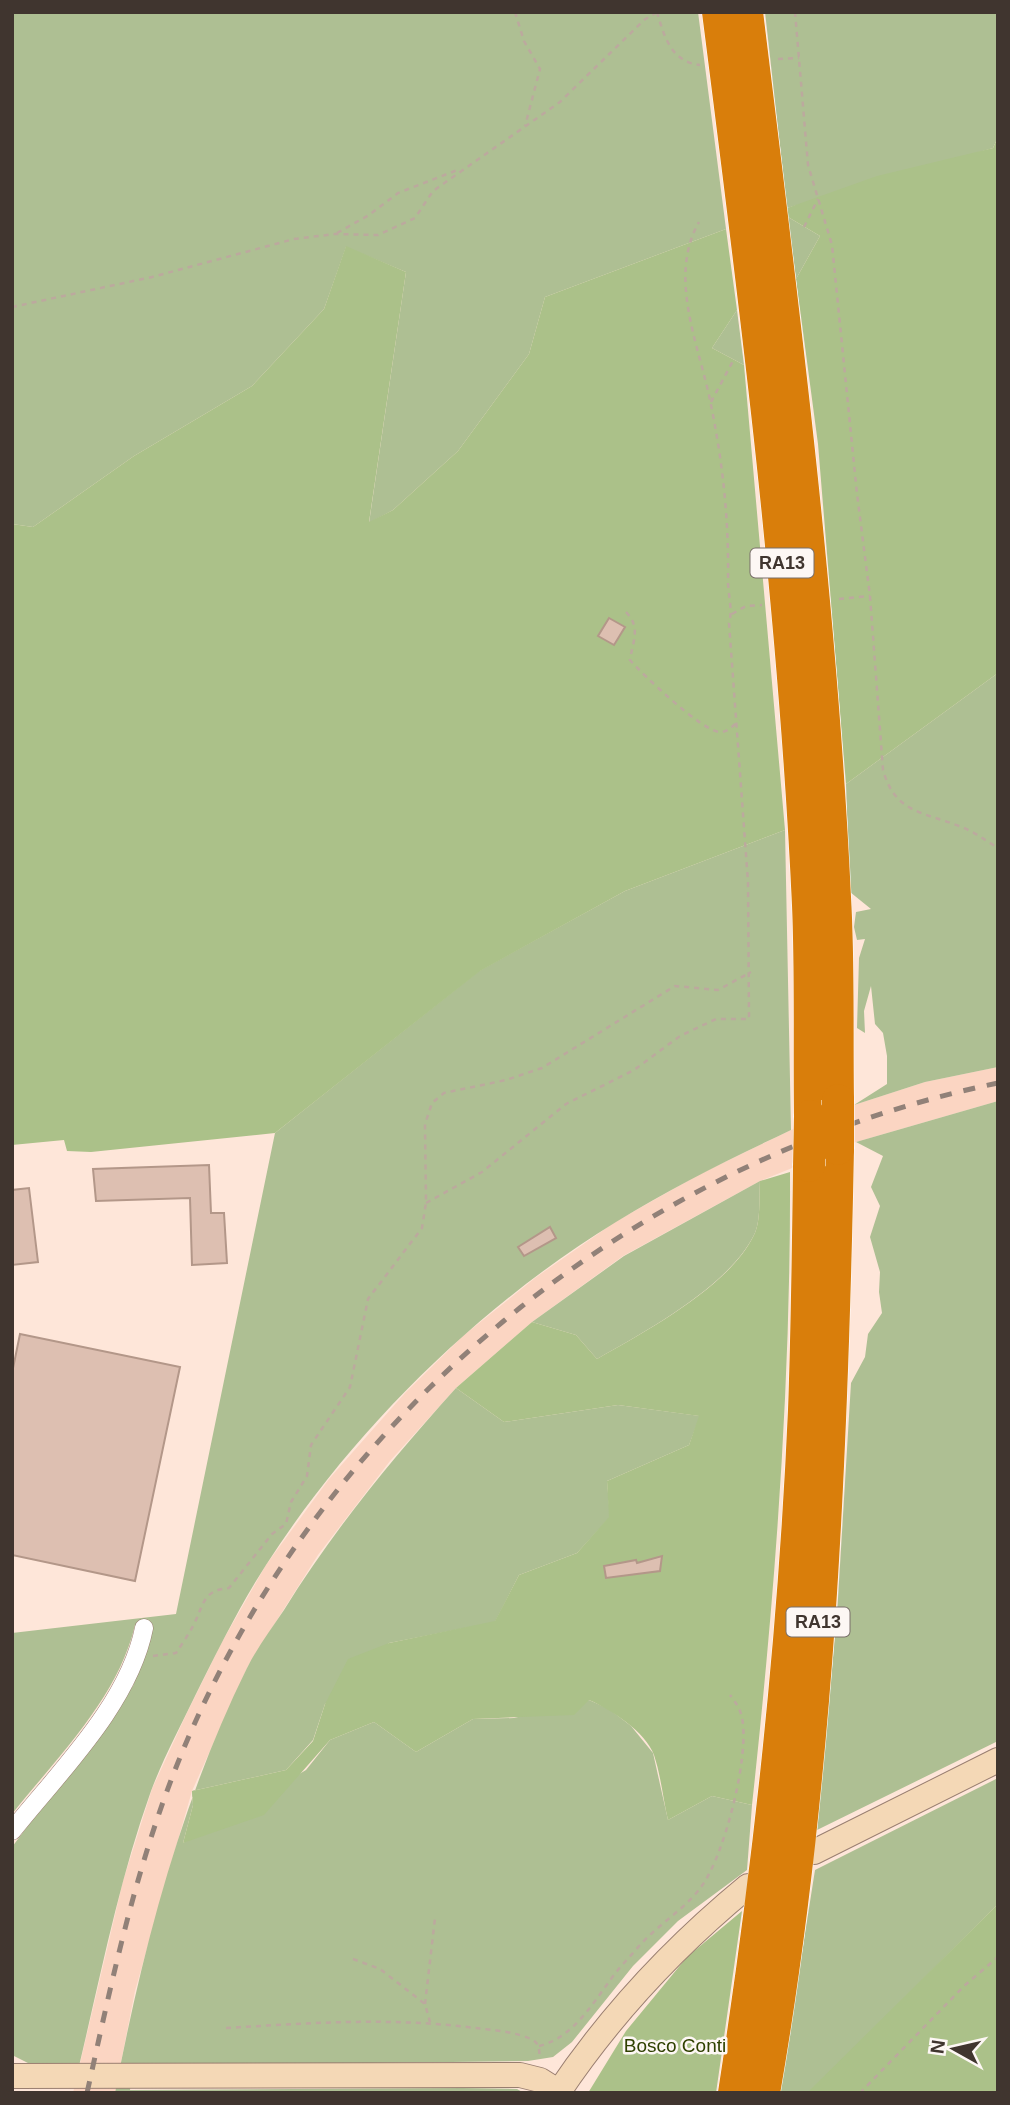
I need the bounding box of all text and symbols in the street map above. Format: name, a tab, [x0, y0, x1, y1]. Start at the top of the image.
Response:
road number: RA13	[750, 548, 814, 578]
road number: RA13	[786, 1608, 850, 1637]
north arrow	[919, 2014, 989, 2084]
park label: Bosco Conti	[624, 2035, 726, 2056]
text: N	[926, 2038, 949, 2055]

